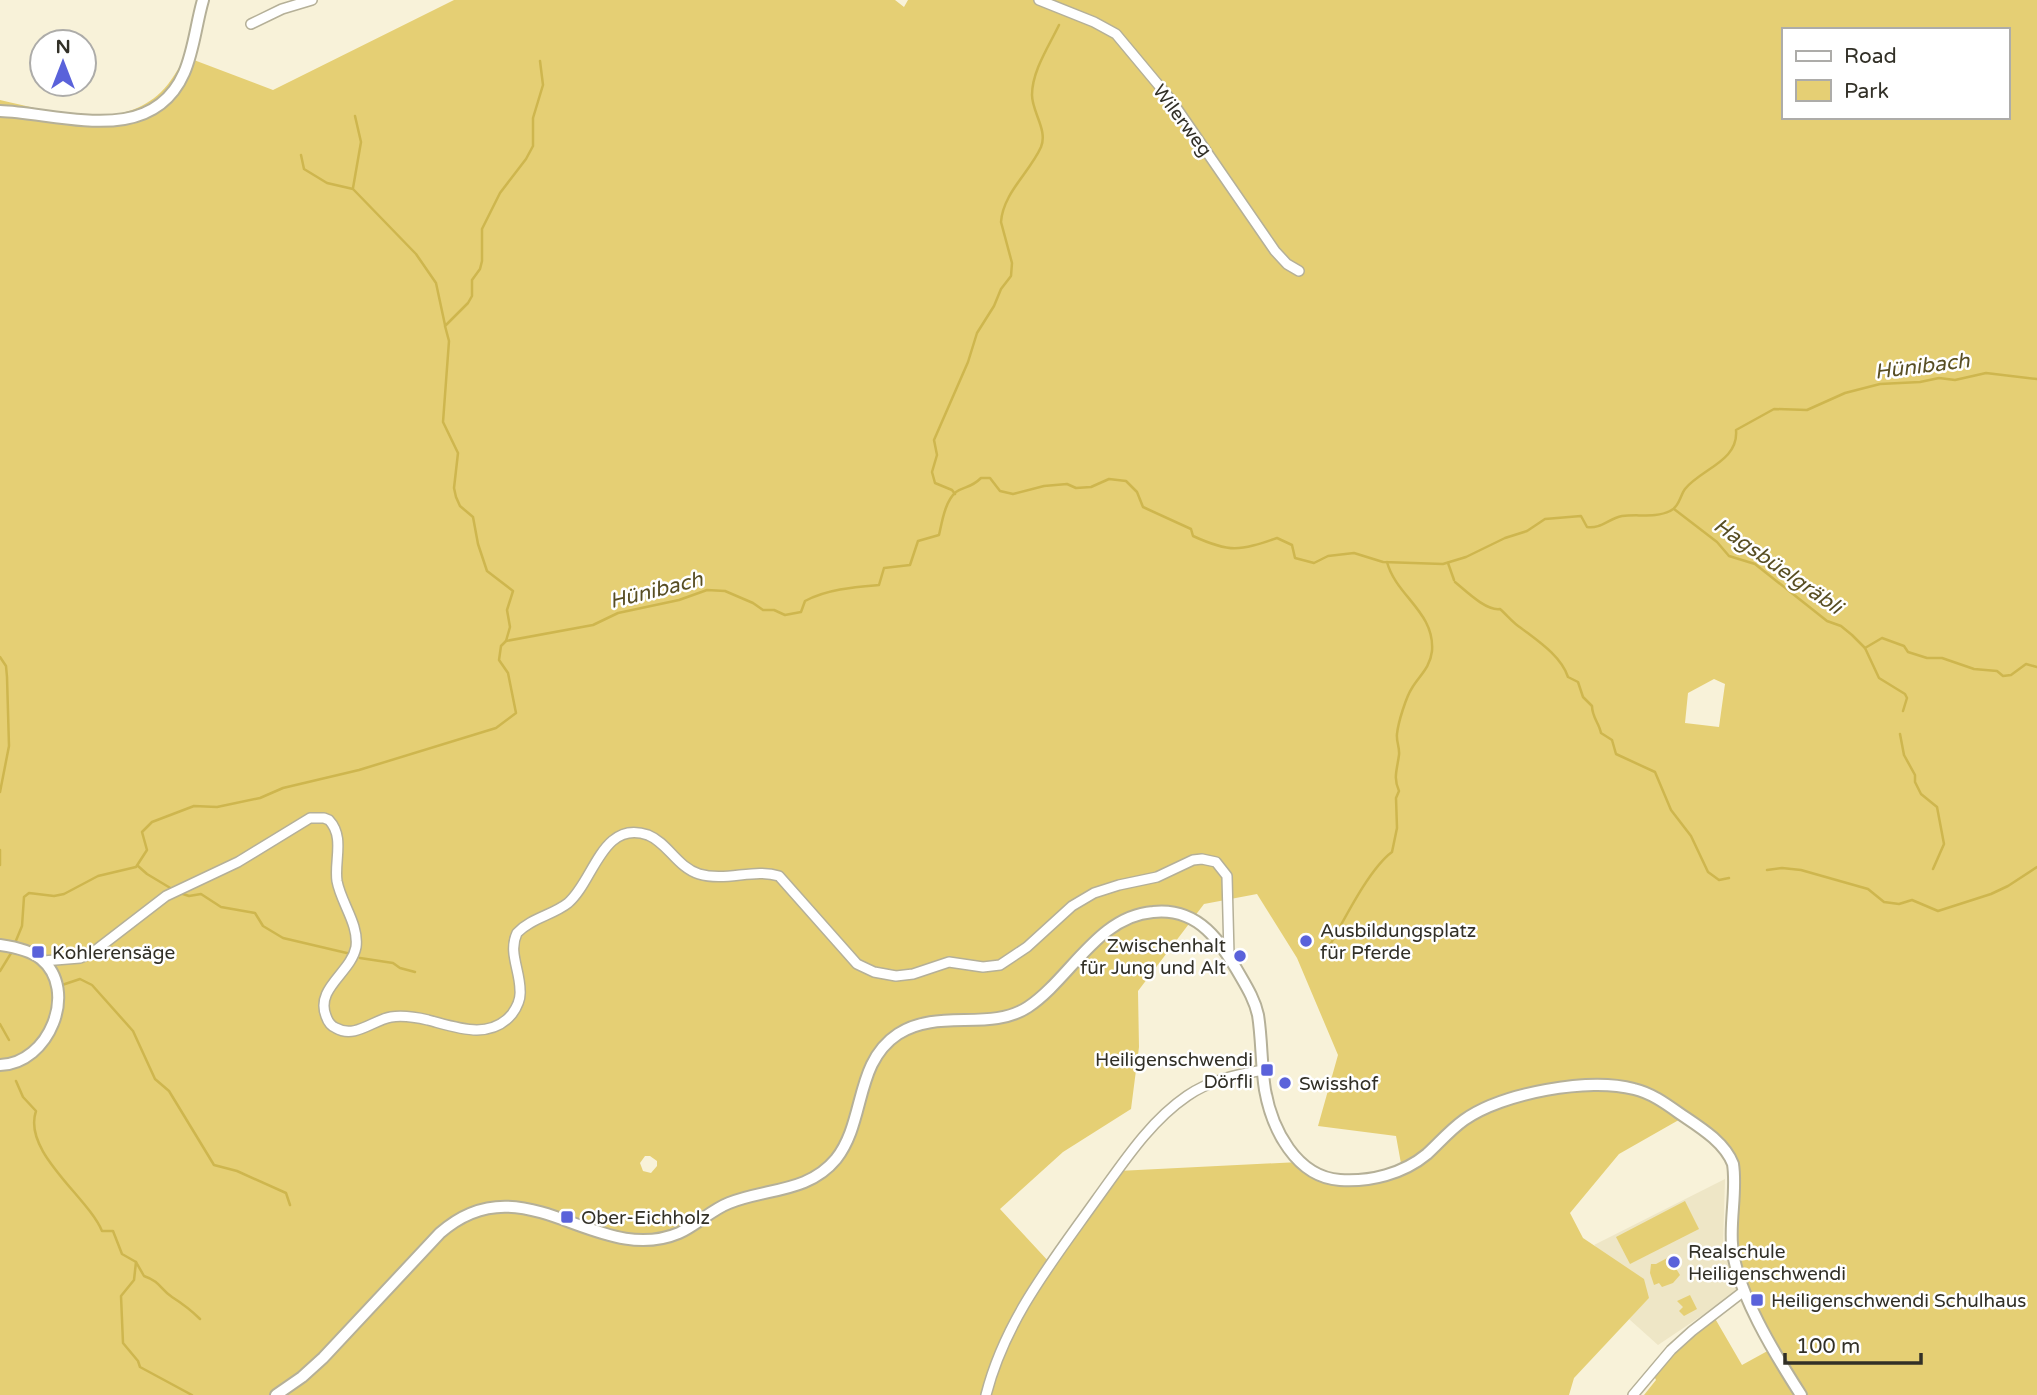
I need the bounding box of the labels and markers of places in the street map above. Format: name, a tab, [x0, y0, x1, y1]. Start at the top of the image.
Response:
place label: Ausbildungsplatz für Pferde	[1320, 920, 1476, 964]
marker: Ausbildungsplatz für Pferde	[1298, 933, 1314, 949]
place label: Zwischenhalt für Jung und Alt	[1080, 935, 1226, 979]
place label: Kohlerensäge	[52, 942, 175, 964]
marker: Kohlerensäge	[30, 944, 46, 960]
marker: Zwischenhalt für Jung und Alt	[1232, 948, 1248, 964]
place label: Heiligenschwendi Dörfli	[1095, 1049, 1253, 1093]
marker: Heiligenschwendi Dörfli	[1259, 1062, 1275, 1078]
place label: Swisshof	[1299, 1073, 1379, 1095]
marker: Swisshof	[1277, 1075, 1293, 1091]
place label: Ober-Eichholz	[581, 1207, 710, 1229]
marker: Ober-Eichholz	[559, 1209, 575, 1225]
place label: Realschule Heiligenschwendi	[1688, 1241, 1846, 1285]
marker: Realschule Heiligenschwendi	[1666, 1254, 1682, 1270]
place label: Heiligenschwendi Schulhaus	[1771, 1290, 2026, 1312]
marker: Heiligenschwendi Schulhaus	[1749, 1292, 1765, 1308]

